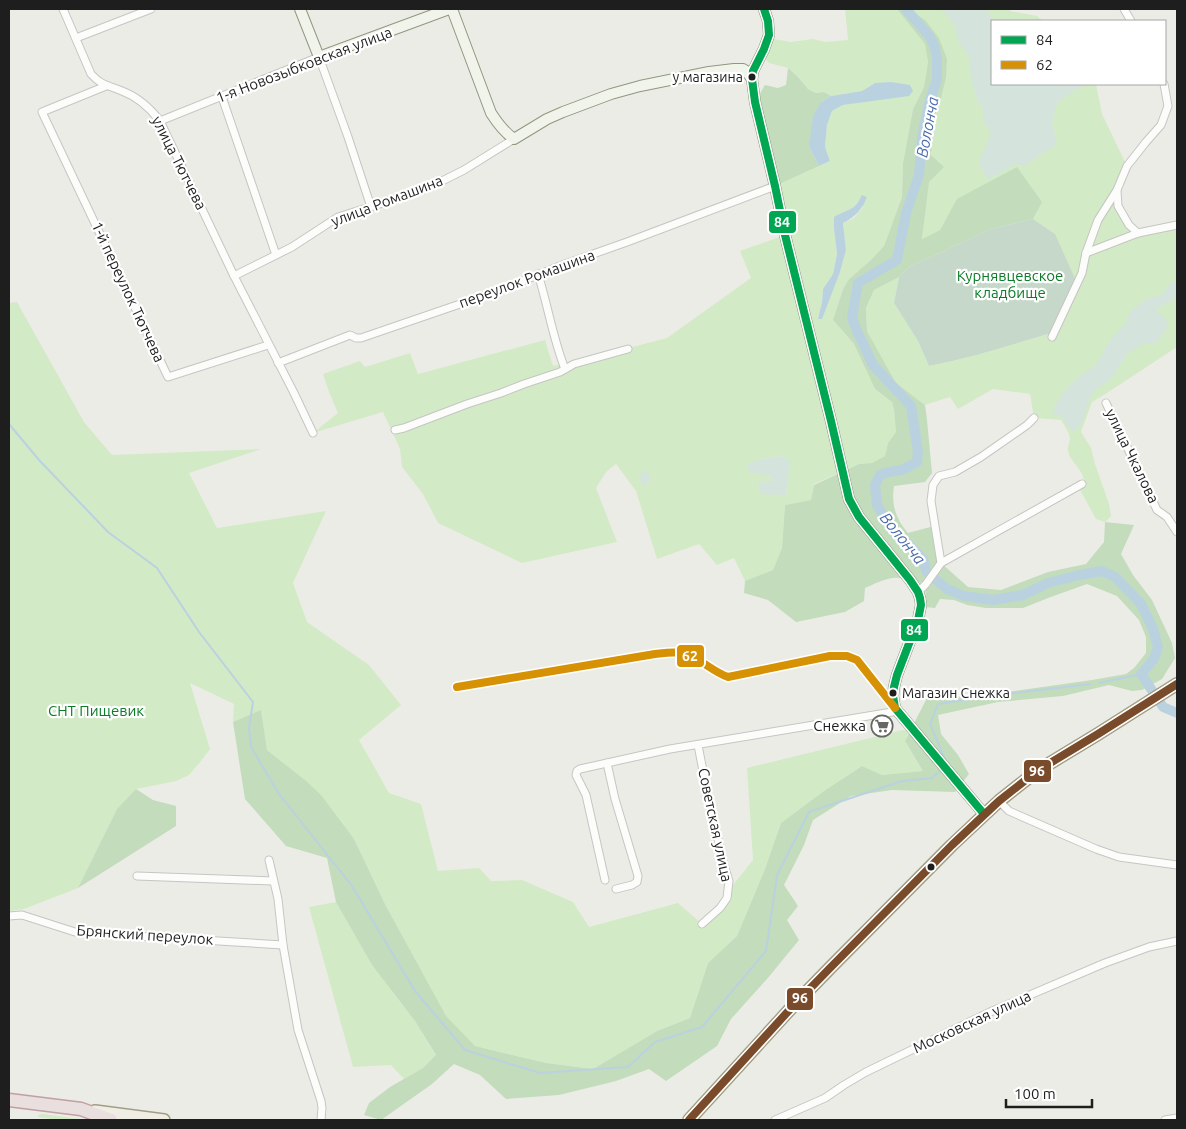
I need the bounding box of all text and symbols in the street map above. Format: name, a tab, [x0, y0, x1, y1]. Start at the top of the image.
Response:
legend	[991, 20, 1166, 85]
street label: 1-я Новозыбковская улица	[213, 23, 394, 106]
text: 84	[1036, 31, 1053, 48]
text: 62	[1036, 56, 1053, 73]
place label: у магазина	[672, 69, 743, 85]
marker: у магазина	[747, 72, 757, 82]
water label: Волонча	[912, 95, 942, 159]
street label: улица Тютчева	[149, 113, 210, 212]
street label: улица Ромашина	[329, 171, 445, 230]
line badge: 84	[768, 210, 797, 234]
text: 84	[774, 214, 790, 230]
street label: 1-й переулок Тютчева	[88, 219, 168, 365]
street label: переулок Ромашина	[457, 246, 597, 311]
park label: Курнявцевское кладбище	[957, 267, 1063, 301]
street label: улица Чкалова	[1102, 406, 1163, 506]
water label: Волонча	[877, 508, 930, 568]
line badge: 84	[900, 618, 929, 642]
text: 84	[906, 622, 922, 638]
line badge: 62	[676, 644, 705, 668]
text: 62	[682, 648, 698, 664]
place label: Магазин Снежка	[902, 685, 1010, 701]
marker: Магазин Снежка	[888, 688, 898, 698]
park label: СНТ Пищевик	[48, 702, 144, 719]
supermarket icon: Снежка	[870, 714, 894, 738]
place label: Снежка	[813, 717, 866, 734]
line badge: 96	[1023, 759, 1052, 783]
text: 96	[1029, 763, 1045, 779]
street label: Советская улица	[695, 766, 736, 883]
unlabelled marker	[926, 862, 936, 872]
street label: Брянский переулок	[76, 921, 214, 948]
line badge: 96	[786, 987, 814, 1011]
street label: Московская улица	[910, 987, 1033, 1056]
text: 96	[792, 990, 808, 1006]
scale bar	[1006, 1076, 1092, 1108]
text: 100 m	[1014, 1085, 1056, 1102]

